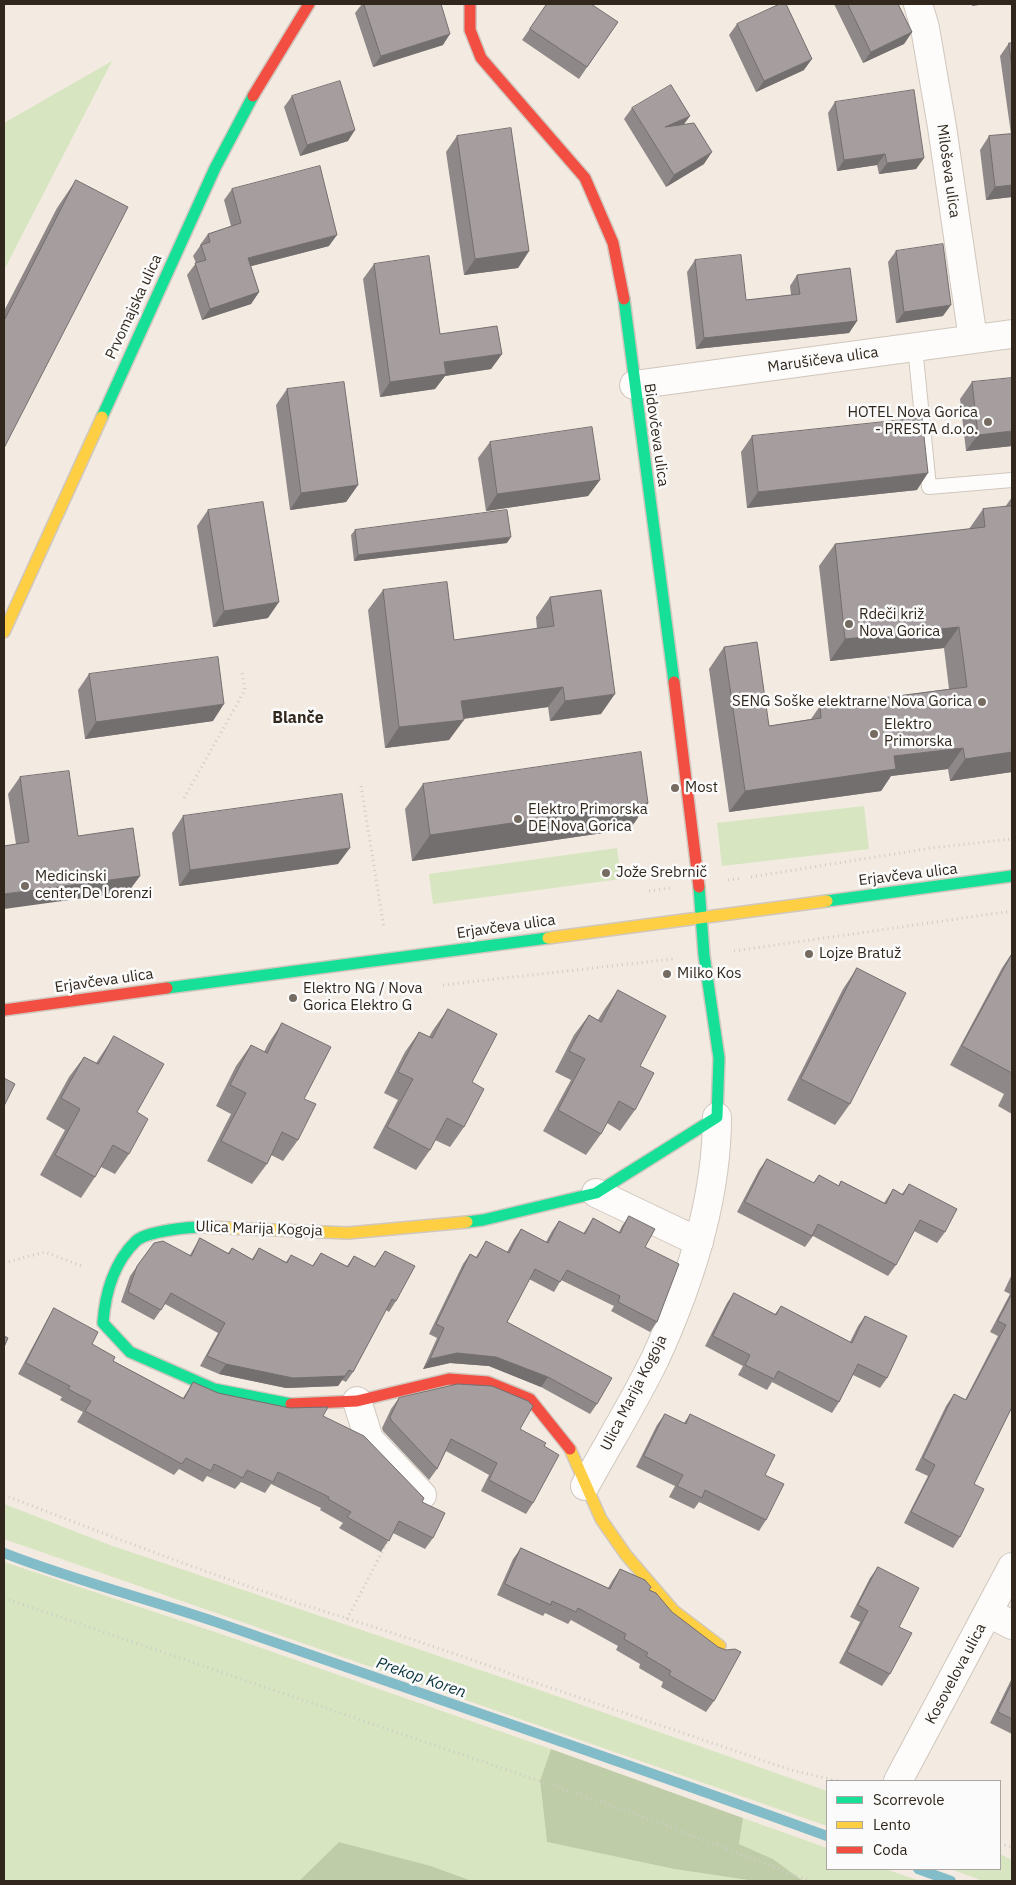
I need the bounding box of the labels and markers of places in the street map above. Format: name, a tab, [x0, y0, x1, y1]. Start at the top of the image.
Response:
place label: HOTEL Nova Gorica - PRESTA d.o.o.	[847, 404, 978, 439]
marker: HOTEL Nova Gorica - PRESTA d.o.o.	[982, 416, 994, 428]
place label: Rdeči križ Nova Gorica	[859, 606, 940, 641]
marker: Rdeči križ Nova Gorica	[843, 618, 855, 630]
place label: SENG Soške elektrarne Nova Gorica	[732, 693, 972, 711]
marker: SENG Soške elektrarne Nova Gorica	[976, 696, 988, 708]
place label: Elektro Primorska	[884, 716, 952, 751]
marker: Elektro Primorska	[868, 728, 880, 740]
place label: Most	[685, 779, 718, 797]
marker: Most	[669, 782, 681, 794]
place label: Elektro Primorska DE Nova Gorica	[528, 801, 648, 836]
marker: Elektro Primorska DE Nova Gorica	[512, 813, 524, 825]
place label: Jože Srebrnič	[616, 864, 707, 882]
marker: Jože Srebrnič	[600, 867, 612, 879]
place label: Medicinski center De Lorenzi	[35, 868, 152, 903]
marker: Medicinski center De Lorenzi	[19, 880, 31, 892]
place label: Lojze Bratuž	[819, 945, 901, 963]
marker: Lojze Bratuž	[803, 948, 815, 960]
place label: Milko Kos	[677, 965, 741, 983]
marker: Milko Kos	[661, 968, 673, 980]
place label: Elektro NG / Nova Gorica Elektro G	[303, 980, 422, 1015]
marker: Elektro NG / Nova Gorica Elektro G	[287, 992, 299, 1004]

